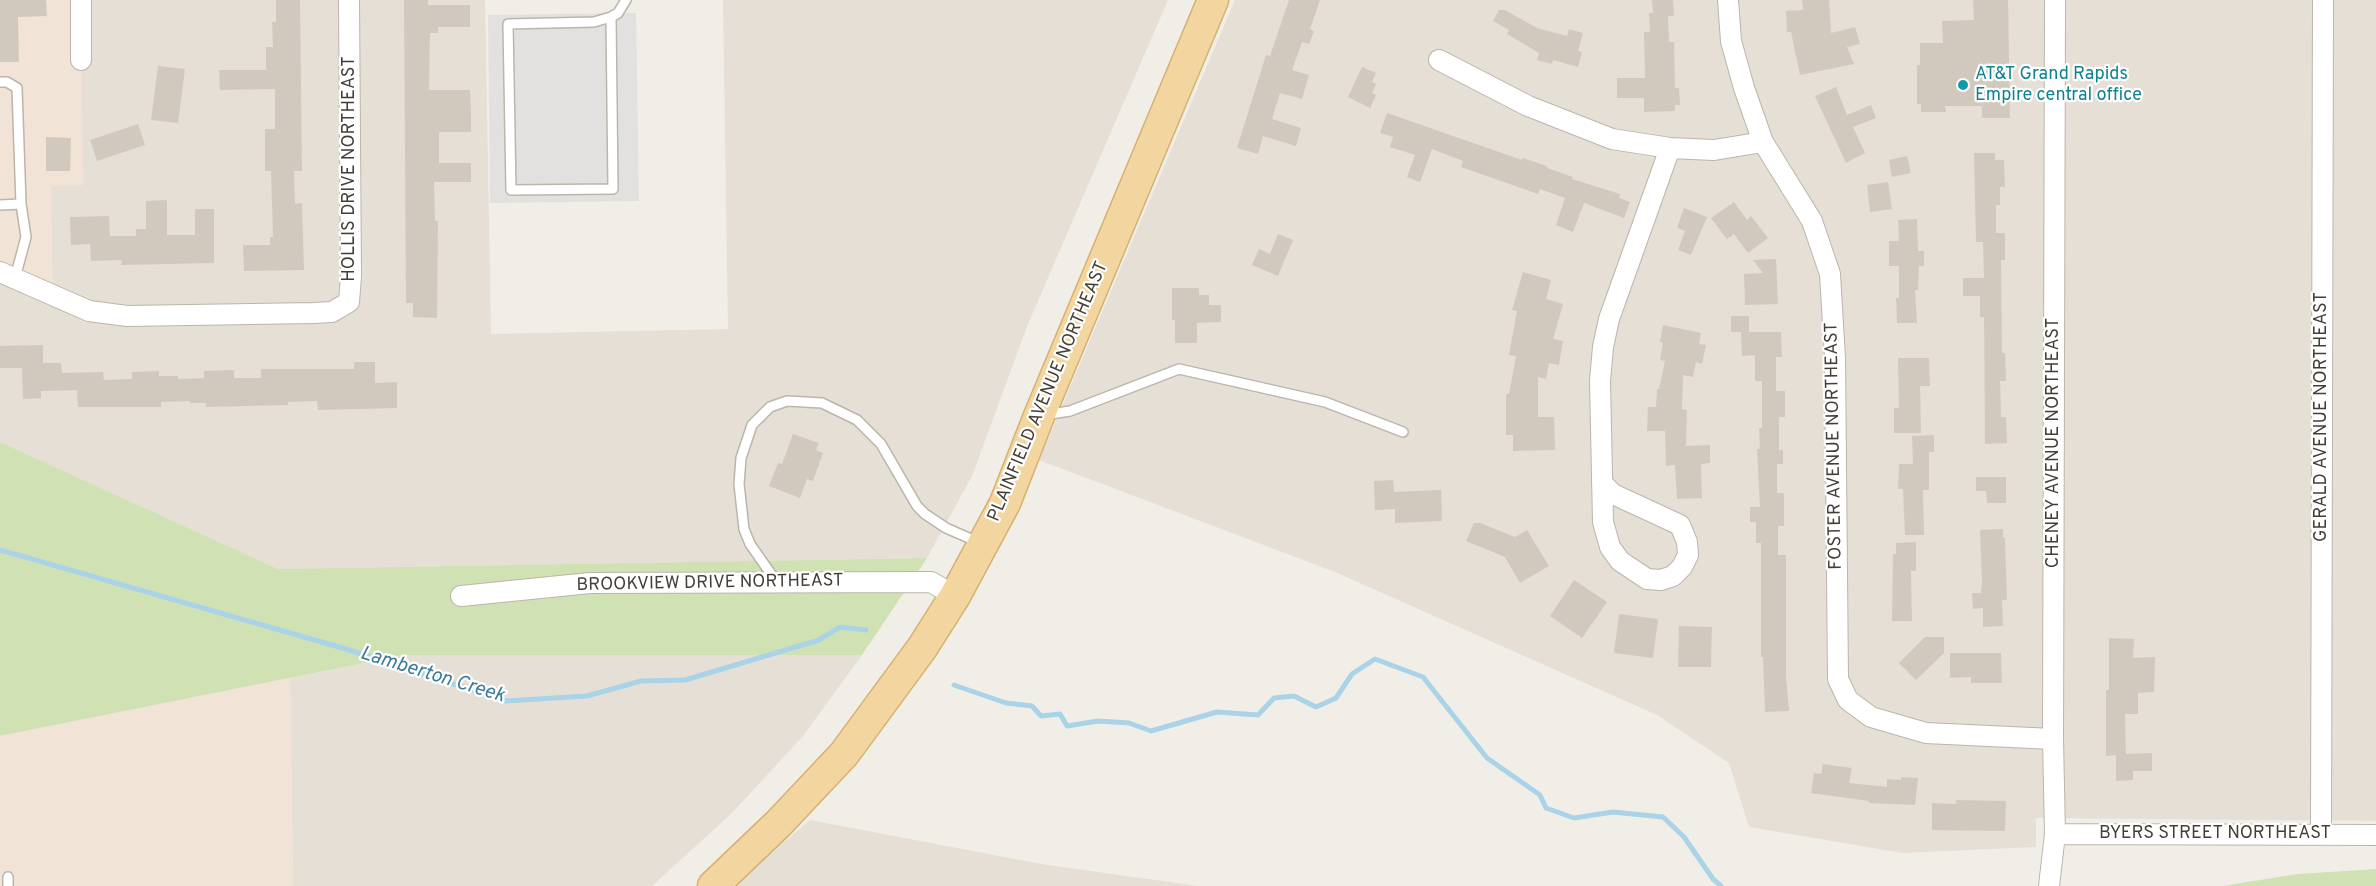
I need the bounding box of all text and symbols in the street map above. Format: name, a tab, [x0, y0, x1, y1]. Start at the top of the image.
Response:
street label: HOLLIS DRIVE NORTHEAST	[339, 56, 361, 282]
place label: AT&T Grand Rapids Empire central office	[1975, 64, 2142, 106]
marker: AT&T Grand Rapids Empire central office	[1956, 78, 1970, 92]
street label: PLAINFIELD AVENUE NORTHEAST	[984, 259, 1114, 525]
street label: GERALD AVENUE NORTHEAST	[2311, 292, 2333, 542]
street label: CHENEY AVENUE NORTHEAST	[2043, 318, 2065, 568]
street label: FOSTER AVENUE NORTHEAST	[1822, 322, 1848, 570]
street label: BROOKVIEW DRIVE NORTHEAST	[576, 571, 844, 597]
water label: Lamberton Creek	[357, 643, 507, 709]
street label: BYERS STREET NORTHEAST	[2099, 823, 2331, 845]

